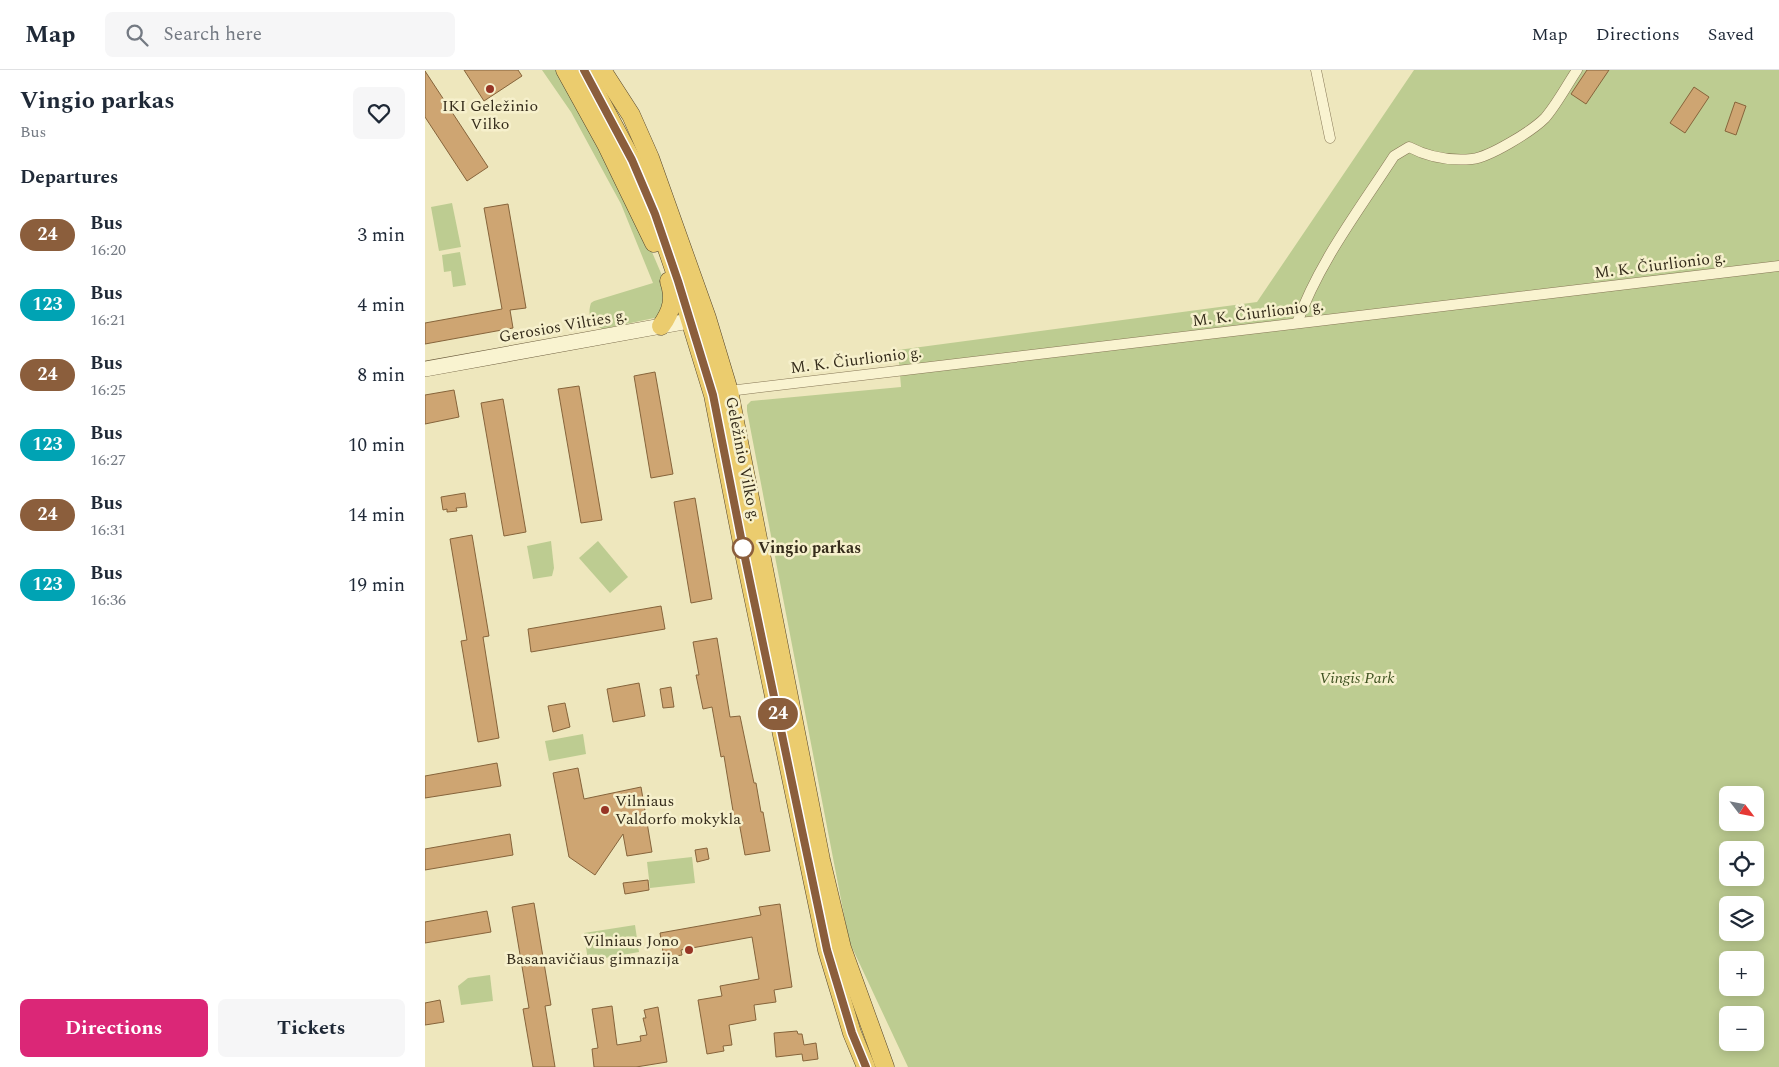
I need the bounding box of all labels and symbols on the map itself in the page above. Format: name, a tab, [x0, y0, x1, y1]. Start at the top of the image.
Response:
marker: IKI Geležinio Vilko	[484, 83, 496, 95]
place label: IKI Geležinio Vilko	[442, 94, 538, 136]
street label: M. K. Čiurlionio g.	[1593, 245, 1727, 285]
street label: M. K. Čiurlionio g.	[1191, 293, 1325, 333]
street label: Gerosios Vilties g.	[497, 303, 629, 349]
street label: M. K. Čiurlionio g.	[789, 340, 923, 380]
street label: Geležinio Vilko g.	[719, 394, 767, 524]
place label: Vingio parkas	[758, 536, 861, 560]
marker: Vingio parkas	[732, 537, 754, 559]
park label: Vingis Park	[1319, 666, 1395, 690]
line badge: 24	[755, 698, 801, 730]
north arrow	[1719, 786, 1764, 831]
place label: Vilniaus Valdorfo mokykla	[615, 789, 741, 831]
marker: Vilniaus Valdorfo mokykla	[599, 804, 611, 816]
place label: Vilniaus Jono Basanavičiaus gimnazija	[506, 929, 679, 971]
marker: Vilniaus Jono Basanavičiaus gimnazija	[683, 944, 695, 956]

